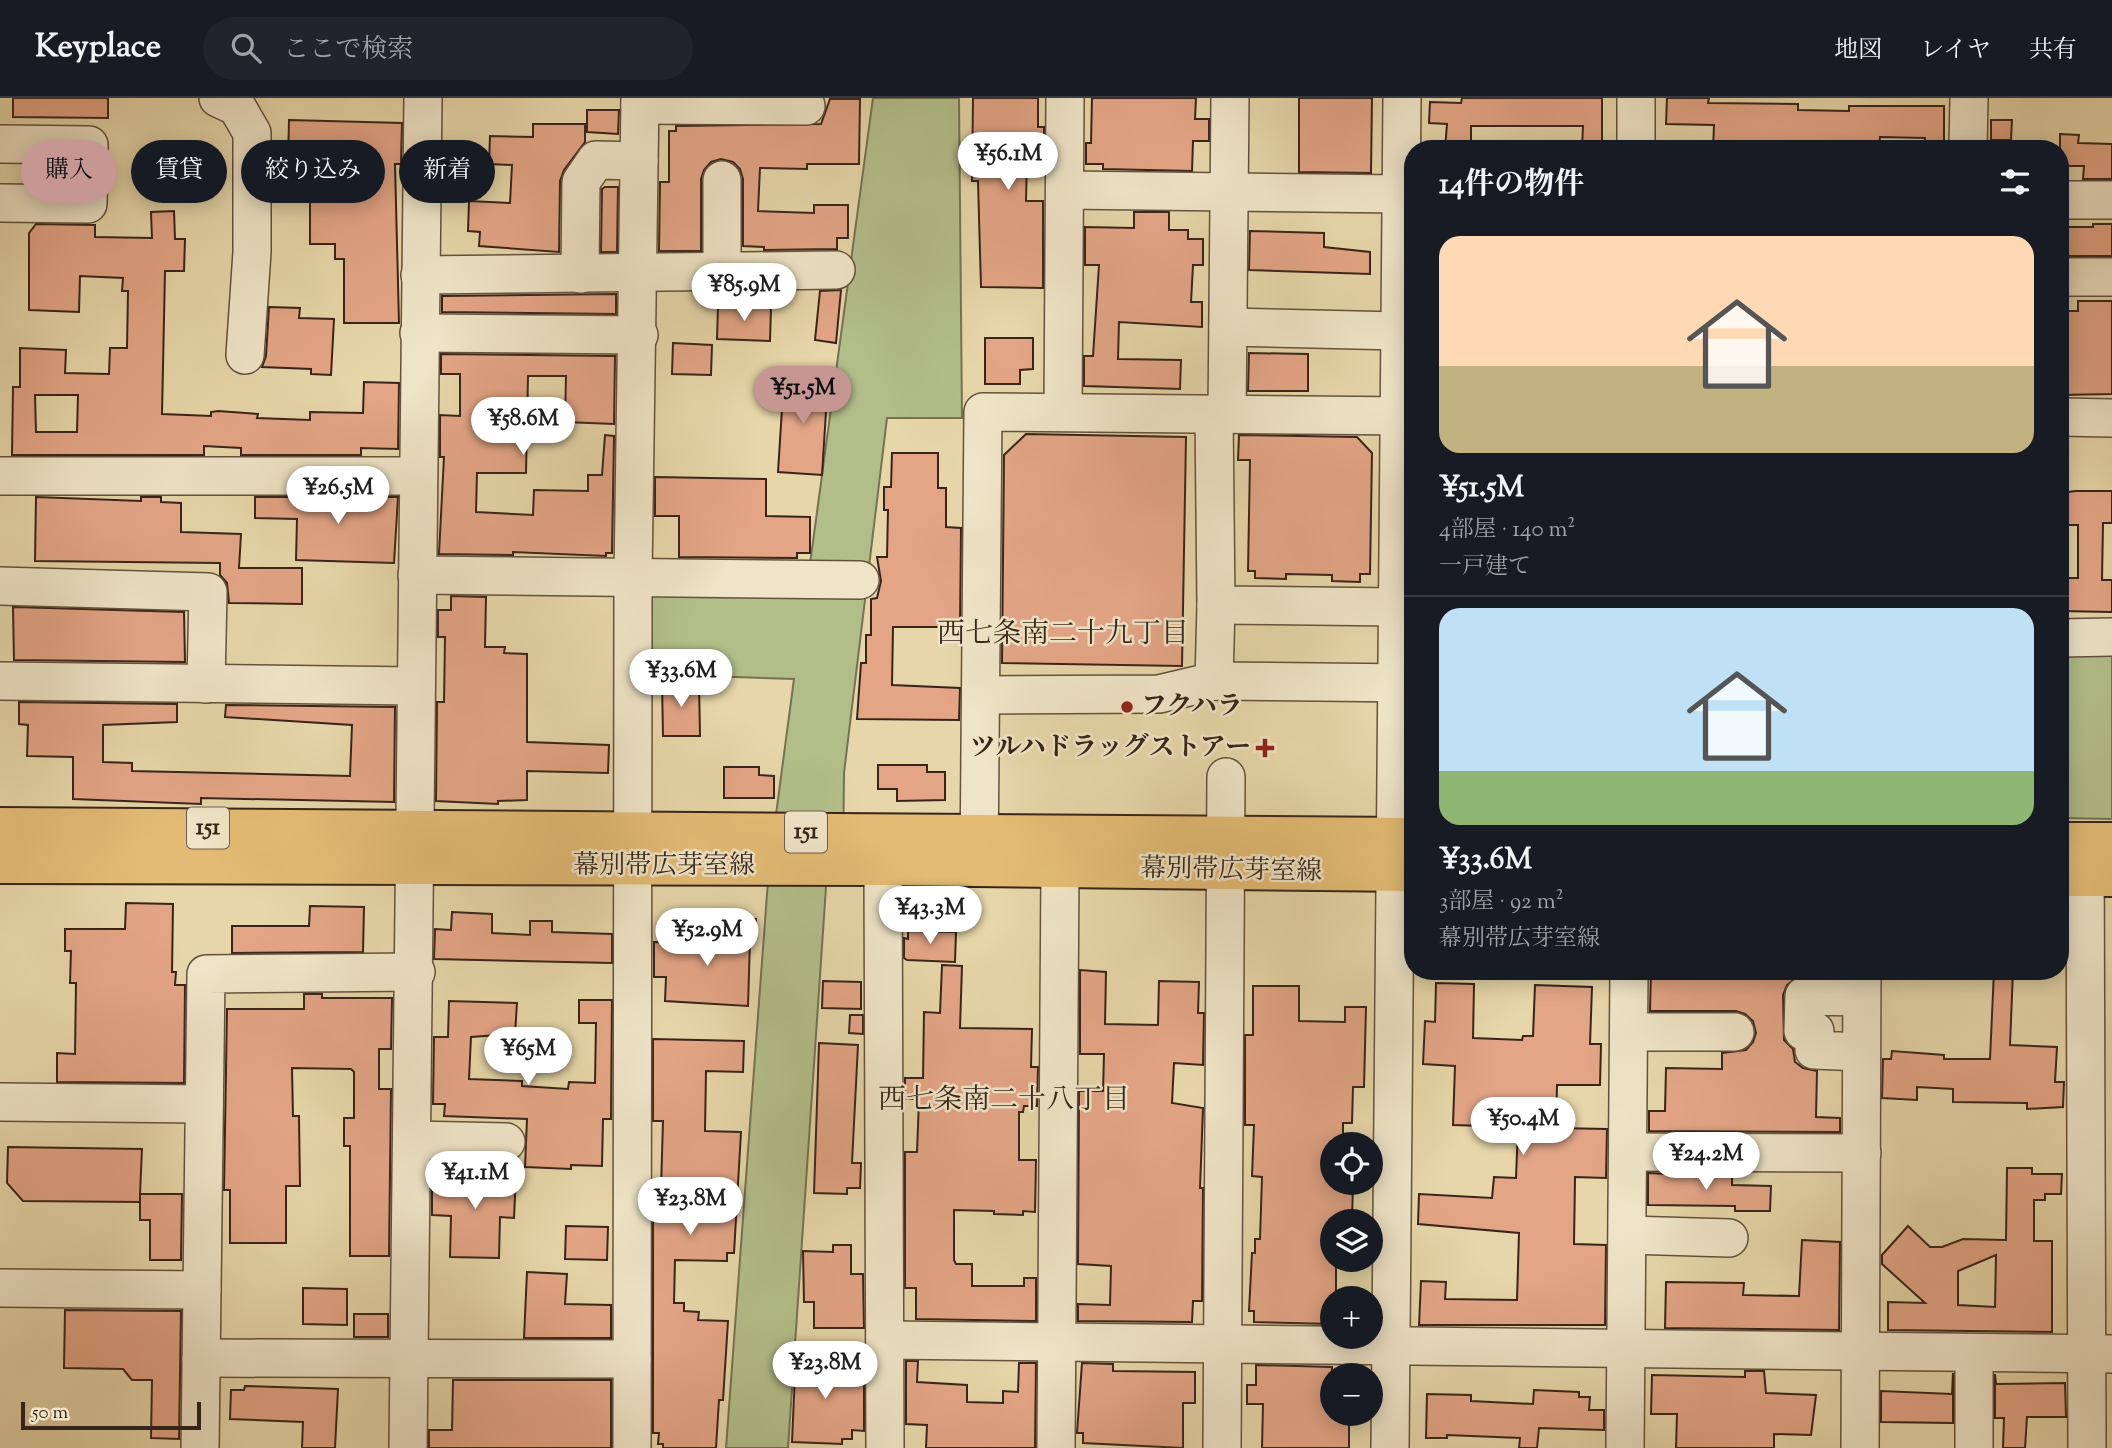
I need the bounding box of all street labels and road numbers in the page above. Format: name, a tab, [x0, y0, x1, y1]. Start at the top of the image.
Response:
road number: 151	[187, 808, 229, 848]
road number: 151	[785, 812, 827, 852]
street label: 幕別帯広芽室線	[573, 848, 755, 885]
street label: 幕別帯広芽室線	[1140, 851, 1322, 891]

